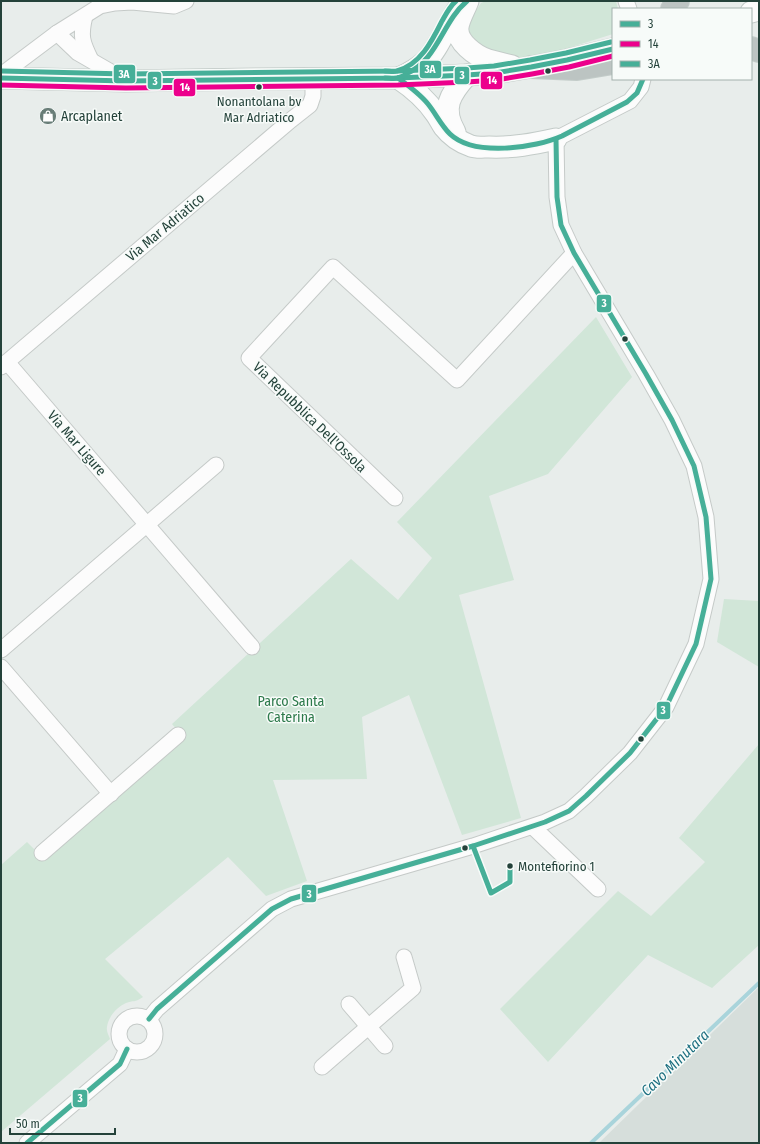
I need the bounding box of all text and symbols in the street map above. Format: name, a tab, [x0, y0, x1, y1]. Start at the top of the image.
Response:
legend	[612, 8, 752, 80]
text: 3	[648, 17, 653, 31]
text: 14	[648, 37, 659, 51]
text: 3A	[648, 57, 660, 71]
line badge: 3A	[419, 60, 442, 79]
text: 3A	[423, 63, 437, 76]
line badge: 3A	[113, 64, 136, 84]
line badge: 3	[454, 66, 470, 85]
unlabelled marker	[543, 66, 553, 76]
text: 3A	[117, 68, 131, 81]
text: 3	[458, 69, 465, 82]
line badge: 3	[147, 71, 162, 90]
line badge: 14	[480, 71, 503, 90]
text: 14	[487, 74, 497, 87]
text: 3	[151, 75, 158, 88]
line badge: 14	[173, 78, 196, 97]
text: 14	[180, 81, 190, 94]
marker: Nonantolana bv Mar Adriatico	[254, 82, 264, 92]
place label: Nonantolana bv Mar Adriatico	[217, 94, 301, 125]
shop icon: Arcaplanet	[38, 106, 58, 126]
place label: Arcaplanet	[61, 108, 123, 125]
street label: Via Mar Adriatico	[123, 190, 208, 265]
line badge: 3	[596, 294, 612, 313]
text: 3	[600, 297, 607, 310]
unlabelled marker	[620, 334, 630, 344]
street label: Via Repubblica Dell'Ossola	[249, 359, 370, 476]
street label: Via Mar Ligure	[44, 407, 110, 479]
park label: Parco Santa Caterina	[258, 693, 325, 726]
line badge: 3	[656, 701, 671, 720]
text: 3	[659, 704, 666, 717]
unlabelled marker	[636, 734, 646, 744]
unlabelled marker	[460, 843, 470, 853]
place label: Montefiorino 1	[518, 859, 595, 874]
marker: Montefiorino 1	[505, 861, 515, 871]
line badge: 3	[301, 884, 317, 903]
text: 3	[305, 888, 312, 901]
water label: Cavo Minutara	[637, 1026, 713, 1100]
line badge: 3	[72, 1089, 88, 1108]
text: 3	[76, 1092, 83, 1105]
scale bar	[10, 1110, 115, 1136]
text: 50 m	[16, 1117, 40, 1131]

